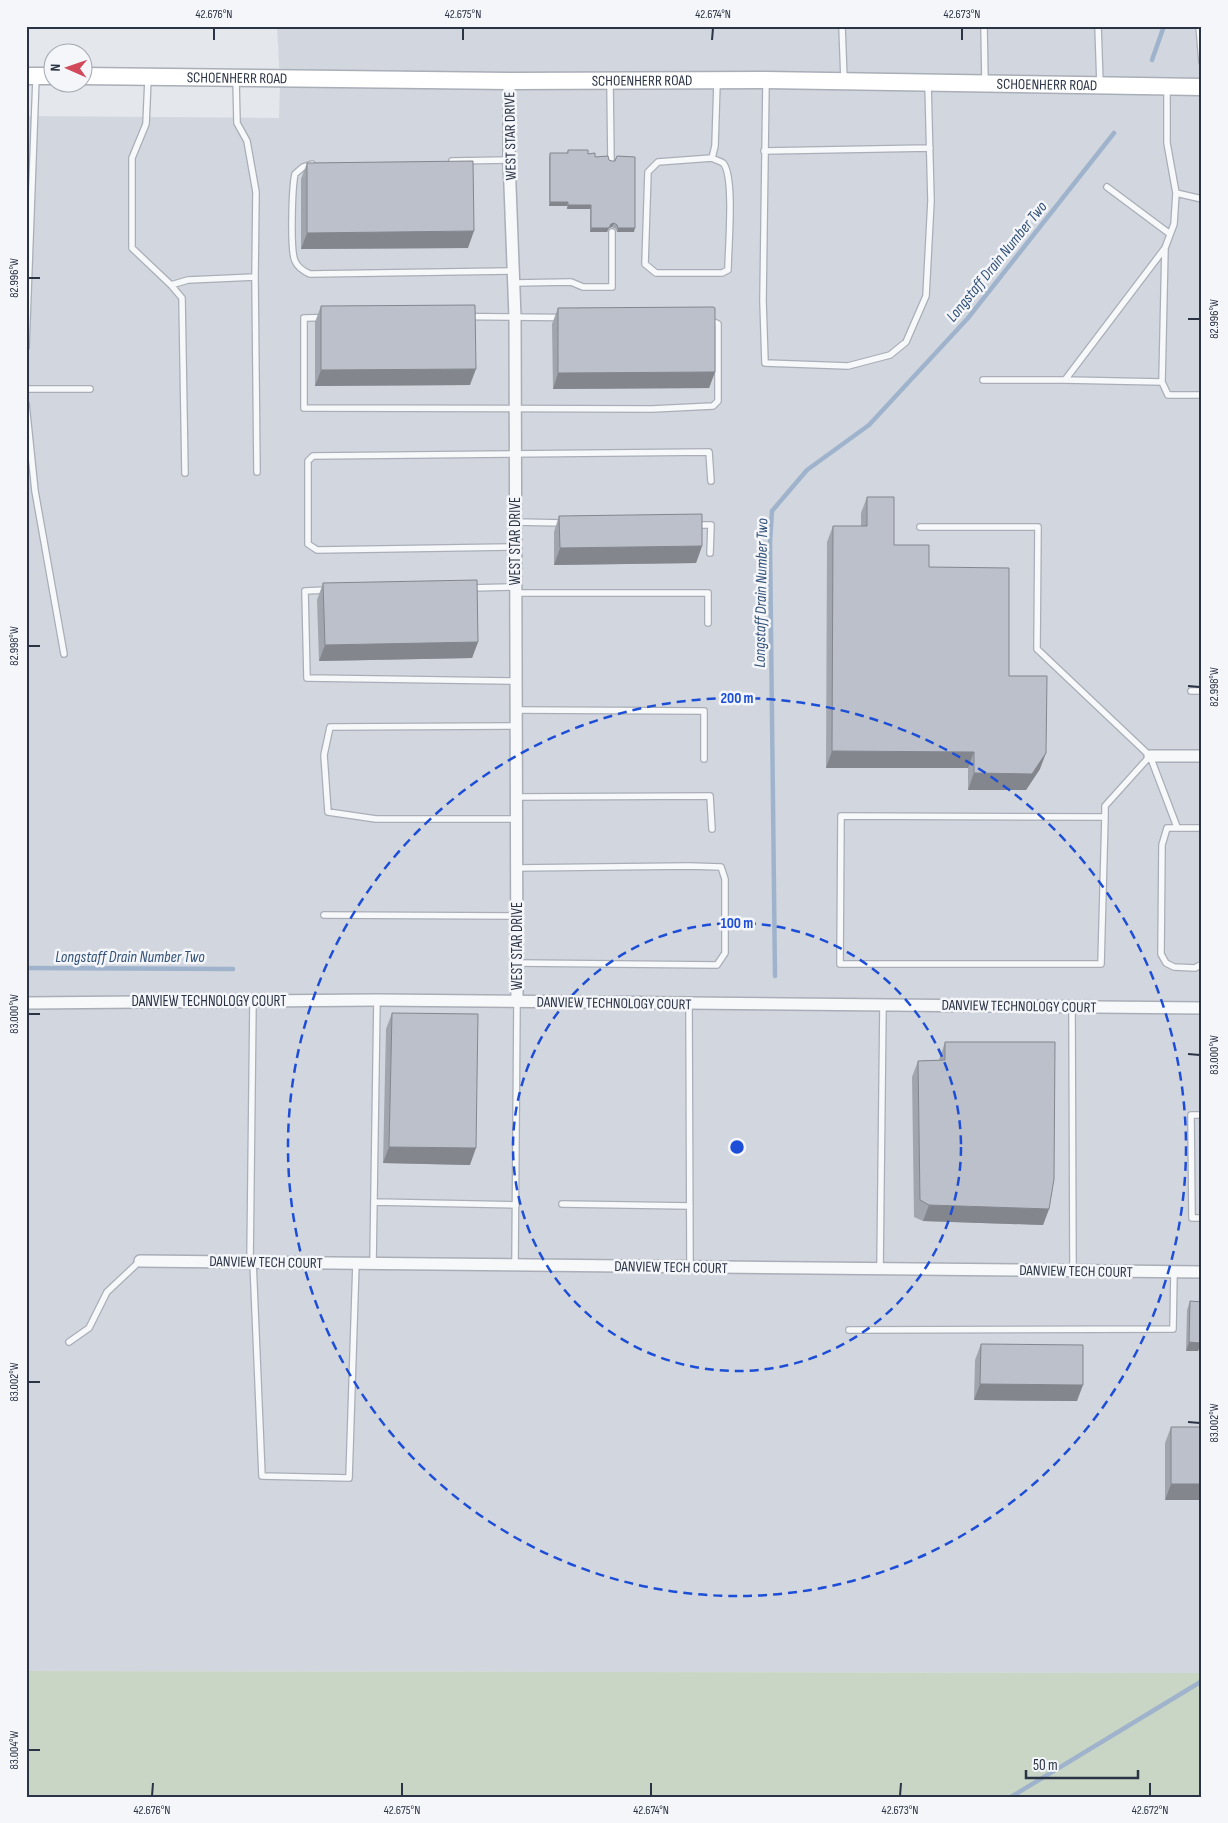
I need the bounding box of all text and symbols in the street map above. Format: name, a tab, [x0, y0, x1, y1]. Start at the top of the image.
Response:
text: 42.676°N	[195, 7, 233, 22]
text: 42.675°N	[445, 7, 481, 22]
text: 42.674°N	[695, 7, 731, 22]
text: 42.673°N	[944, 7, 980, 22]
north arrow	[42, 42, 92, 92]
text: N	[47, 64, 64, 72]
street label: SCHOENHERR ROAD	[187, 68, 287, 88]
street label: SCHOENHERR ROAD	[592, 71, 692, 91]
street label: SCHOENHERR ROAD	[996, 75, 1097, 95]
street label: WEST STAR DRIVE	[500, 92, 521, 180]
water label: Longstaff Drain Number Two	[943, 197, 1052, 326]
text: 82.996°W	[7, 258, 22, 298]
text: 82.996°W	[1207, 299, 1222, 339]
street label: WEST STAR DRIVE	[506, 497, 525, 585]
water label: Longstaff Drain Number Two	[751, 518, 772, 668]
text: 82.998°W	[7, 626, 22, 666]
text: 82.998°W	[1207, 667, 1222, 707]
text: 200 m	[720, 689, 754, 708]
street label: WEST STAR DRIVE	[508, 902, 527, 990]
text: 100 m	[721, 914, 753, 933]
water label: Longstaff Drain Number Two	[55, 948, 205, 967]
street label: DANVIEW TECHNOLOGY COURT	[132, 992, 286, 1011]
street label: DANVIEW TECHNOLOGY COURT	[536, 993, 692, 1014]
text: 83.000°W	[7, 994, 22, 1034]
street label: DANVIEW TECHNOLOGY COURT	[941, 996, 1097, 1017]
text: 83.000°W	[1207, 1035, 1222, 1075]
centre of rings	[728, 1138, 746, 1156]
street label: DANVIEW TECH COURT	[209, 1252, 323, 1273]
street label: DANVIEW TECH COURT	[614, 1257, 728, 1278]
street label: DANVIEW TECH COURT	[1019, 1261, 1133, 1282]
text: 83.002°W	[7, 1362, 22, 1402]
text: 83.002°W	[1207, 1403, 1222, 1443]
text: 83.004°W	[7, 1730, 22, 1769]
scale bar	[1026, 1748, 1138, 1780]
text: 50 m	[1033, 1756, 1058, 1775]
text: 42.676°N	[133, 1803, 171, 1818]
text: 42.675°N	[384, 1803, 420, 1818]
text: 42.674°N	[633, 1803, 669, 1818]
text: 42.673°N	[882, 1803, 918, 1818]
text: 42.672°N	[1132, 1803, 1168, 1818]

